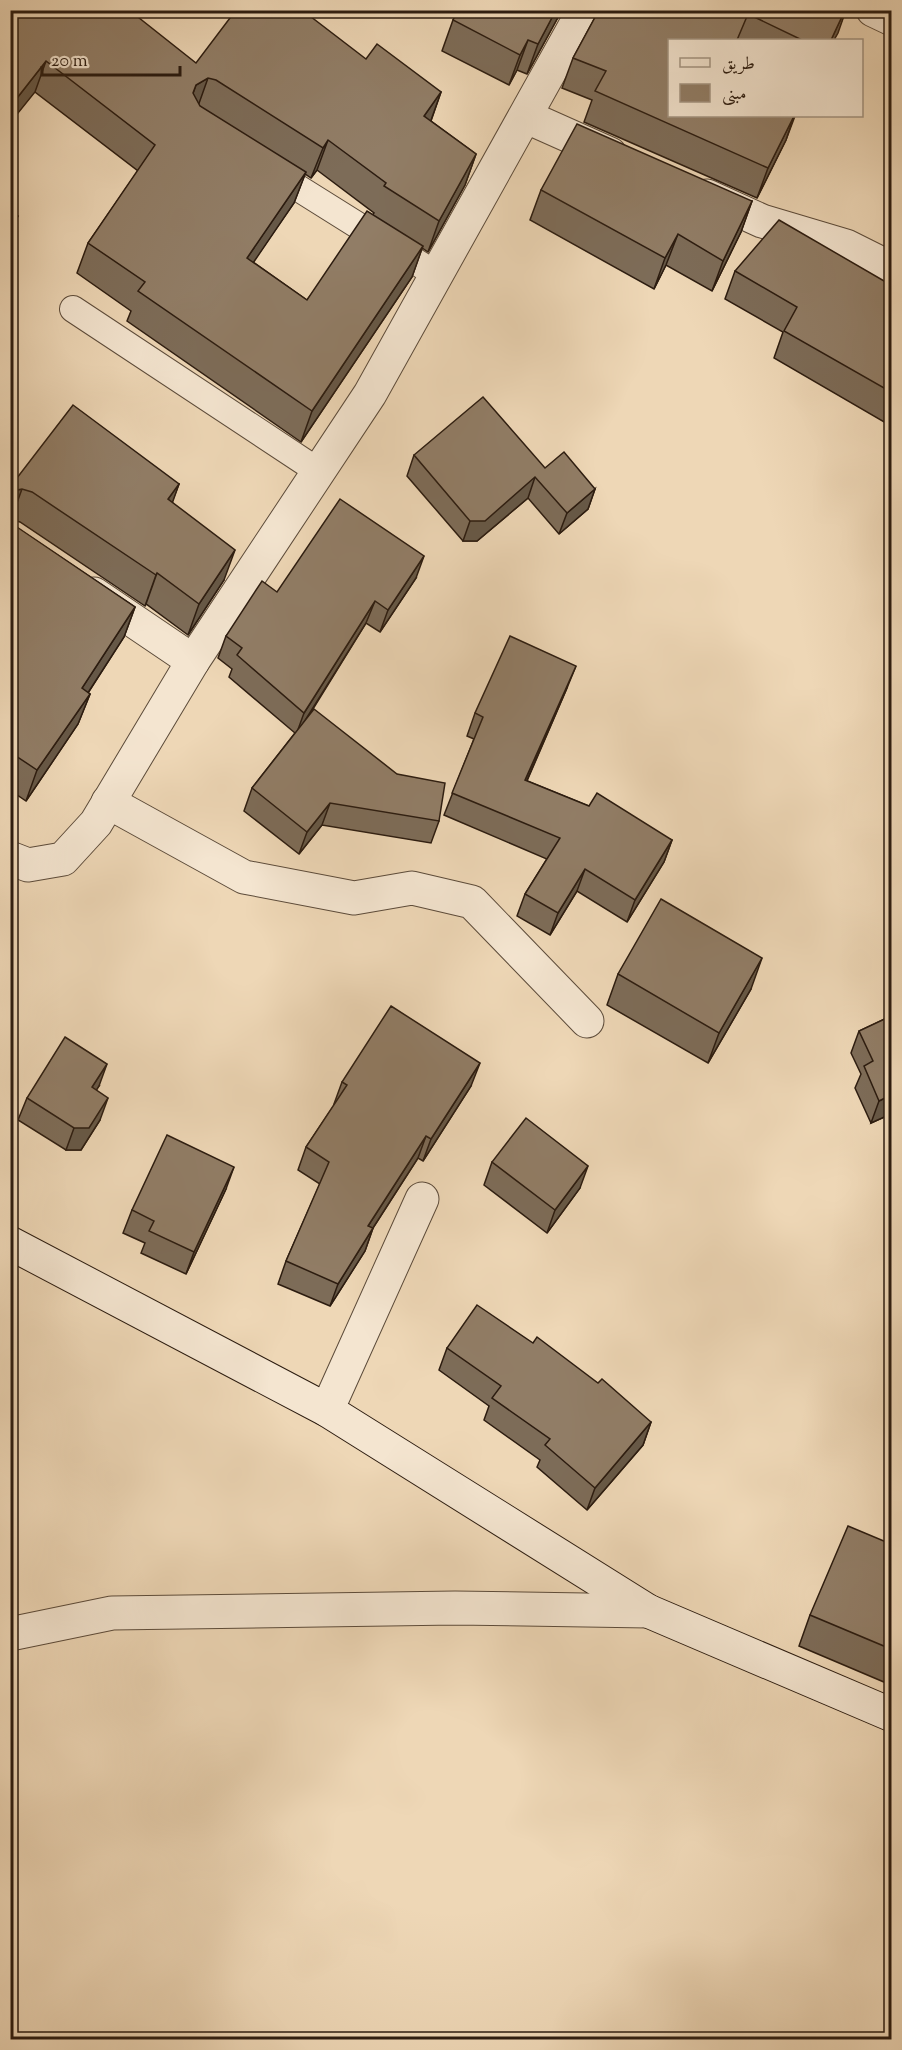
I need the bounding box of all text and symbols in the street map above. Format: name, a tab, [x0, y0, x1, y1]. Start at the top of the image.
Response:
scale bar	[42, 39, 180, 77]
legend	[668, 39, 863, 117]
text: 20 m	[51, 49, 88, 75]
text: طريق	[722, 52, 755, 78]
text: مبنى	[722, 82, 747, 108]

